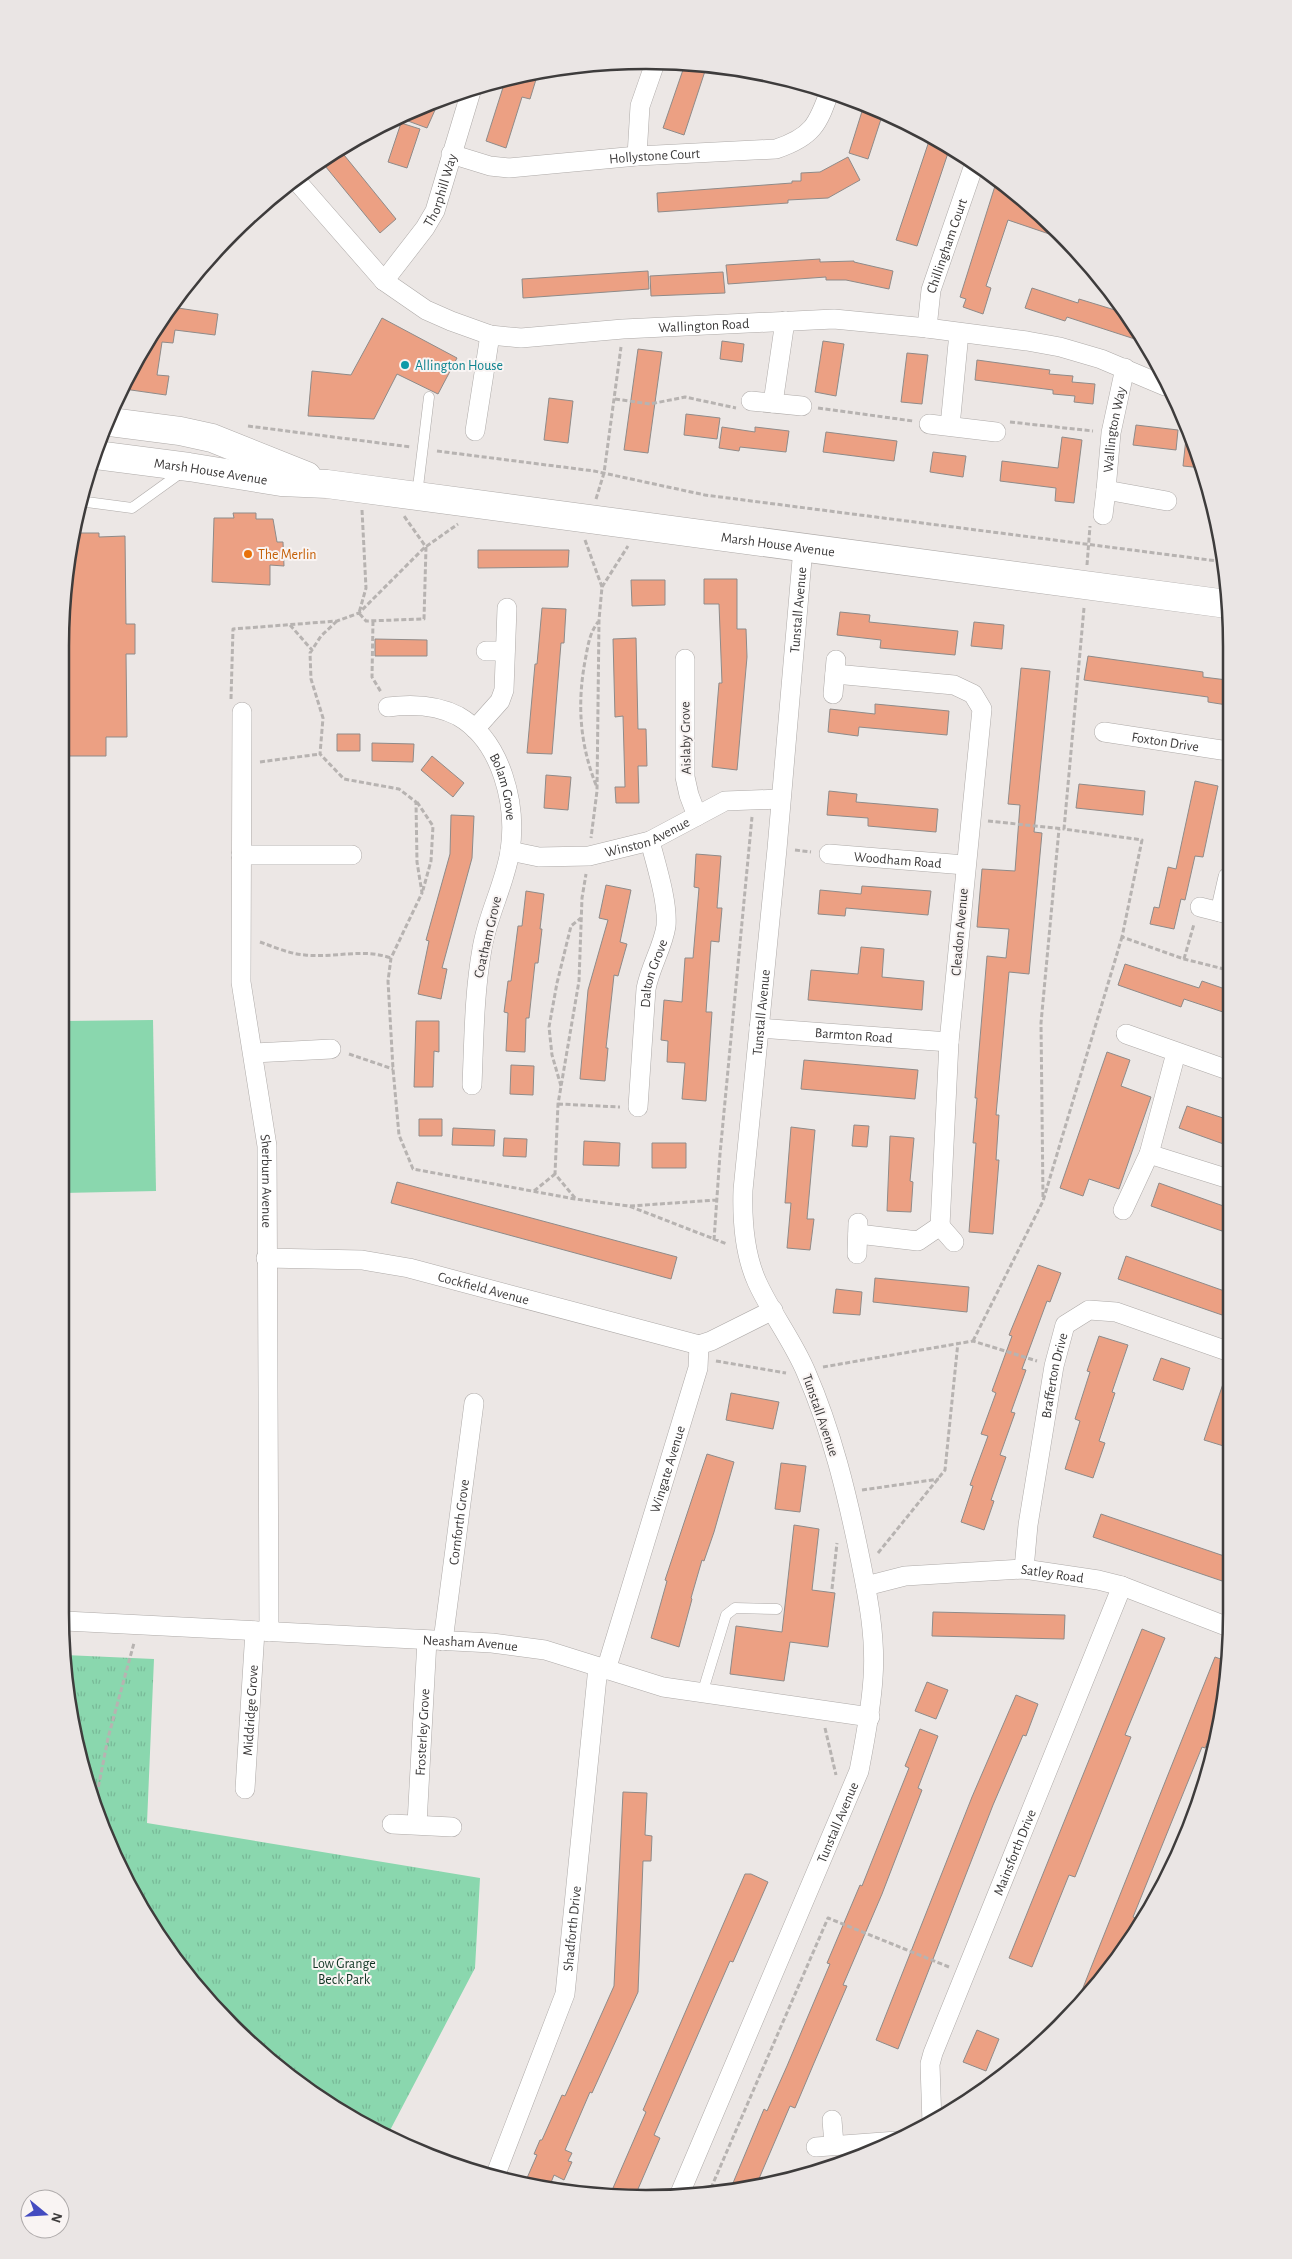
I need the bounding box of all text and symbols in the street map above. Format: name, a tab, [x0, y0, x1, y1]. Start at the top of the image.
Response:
street label: Hollystone Court	[609, 147, 701, 167]
street label: Thorphill Way	[421, 152, 460, 230]
street label: Chillingham Court	[924, 196, 970, 295]
street label: Wallington Road	[658, 317, 750, 335]
marker: Allington House	[399, 359, 411, 371]
place label: Allington House	[415, 359, 503, 373]
street label: Wallington Way	[1102, 385, 1129, 473]
street label: Marsh House Avenue	[153, 457, 269, 488]
street label: Marsh House Avenue	[720, 531, 836, 560]
marker: The Merlin	[242, 548, 254, 560]
place label: The Merlin	[258, 548, 317, 562]
street label: Tunstall Avenue	[788, 566, 809, 654]
street label: Aislaby Grove	[678, 701, 694, 775]
street label: Foxton Drive	[1130, 730, 1200, 754]
street label: Bolam Grove	[487, 751, 517, 821]
street label: Winston Avenue	[604, 815, 692, 860]
street label: Woodham Road	[853, 850, 942, 871]
street label: Cleadon Avenue	[949, 888, 971, 977]
street label: Coatham Grove	[472, 895, 504, 979]
street label: Dalton Grove	[639, 938, 670, 1008]
street label: Tunstall Avenue	[750, 969, 773, 1056]
street label: Barmton Road	[814, 1026, 893, 1046]
street label: Sherburn Avenue	[257, 1133, 273, 1228]
street label: Cockfield Avenue	[436, 1270, 531, 1308]
street label: Brafferton Drive	[1040, 1331, 1071, 1419]
street label: Tunstall Avenue	[799, 1372, 841, 1458]
street label: Wingate Avenue	[648, 1424, 688, 1515]
street label: Cornforth Grove	[447, 1478, 472, 1566]
street label: Satley Road	[1020, 1563, 1084, 1586]
street label: Neasham Avenue	[422, 1633, 519, 1654]
street label: Middridge Grove	[241, 1664, 261, 1756]
street label: Frosterley Grove	[414, 1688, 432, 1776]
street label: Tunstall Avenue	[815, 1780, 861, 1865]
street label: Mainsforth Drive	[991, 1808, 1039, 1898]
street label: Shadforth Drive	[561, 1885, 584, 1972]
park label: Low Grange Beck Park	[312, 1957, 376, 1987]
north arrow	[20, 2189, 70, 2239]
text: N	[48, 2211, 65, 2225]

